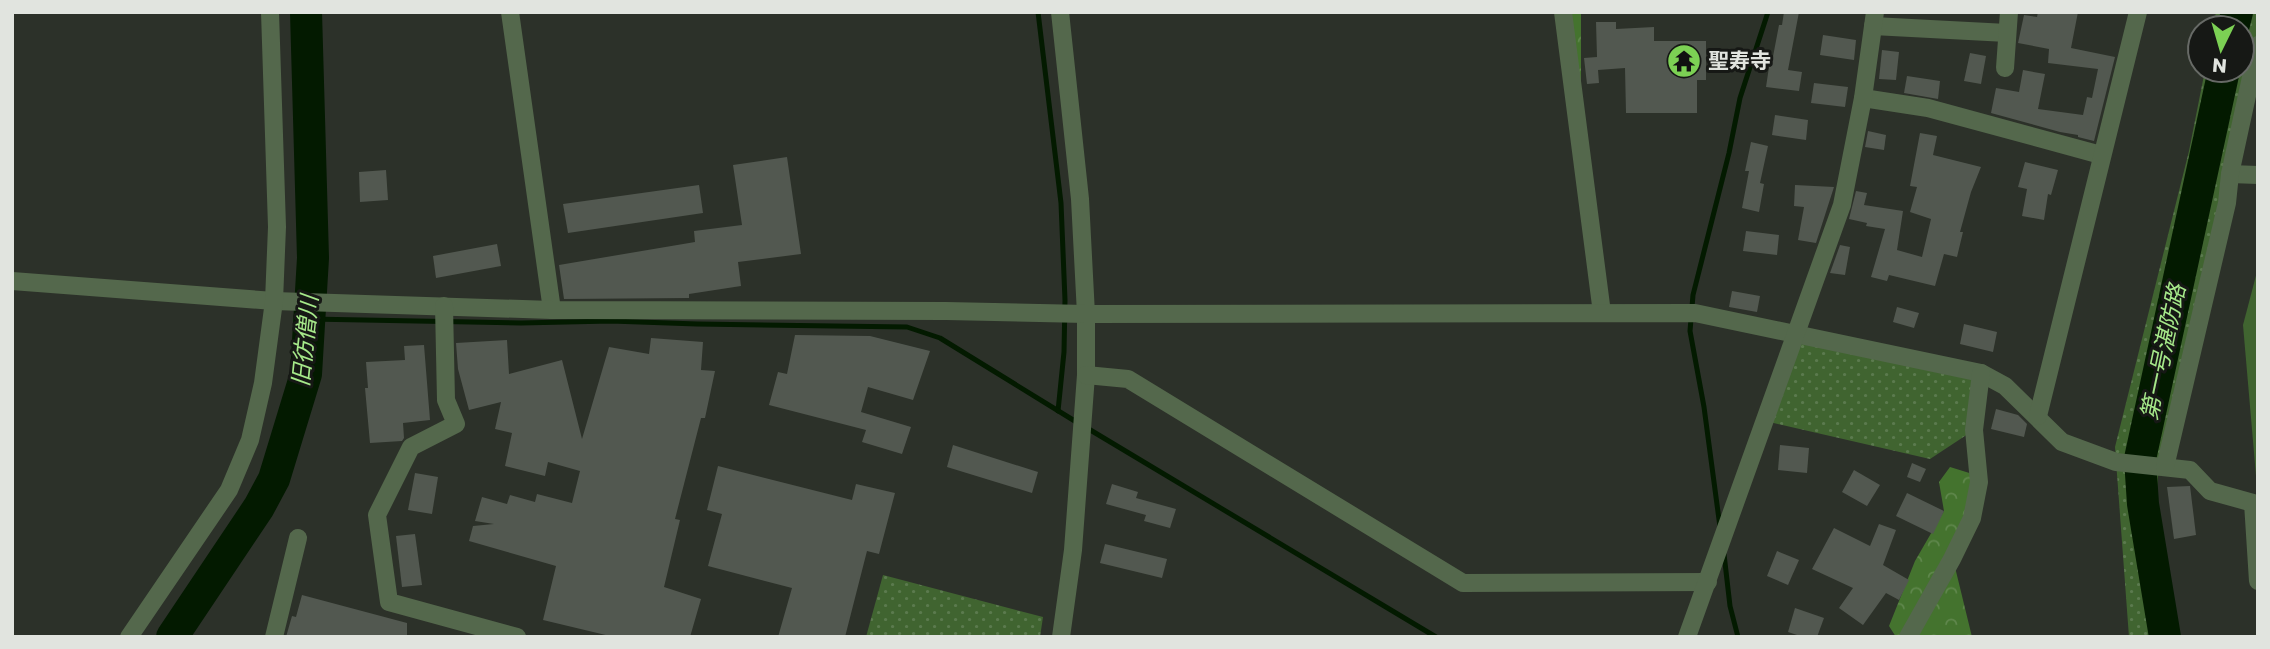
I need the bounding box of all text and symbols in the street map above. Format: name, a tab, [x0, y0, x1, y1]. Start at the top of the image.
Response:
north arrow	[2186, 14, 2256, 84]
temple icon: 聖寿寺	[1665, 42, 1703, 80]
place label: 聖寿寺	[1708, 46, 1771, 75]
text: N	[2211, 51, 2228, 80]
water label: 第一号湛防路	[2133, 279, 2193, 423]
water label: 旧彷僧川	[284, 291, 326, 388]

